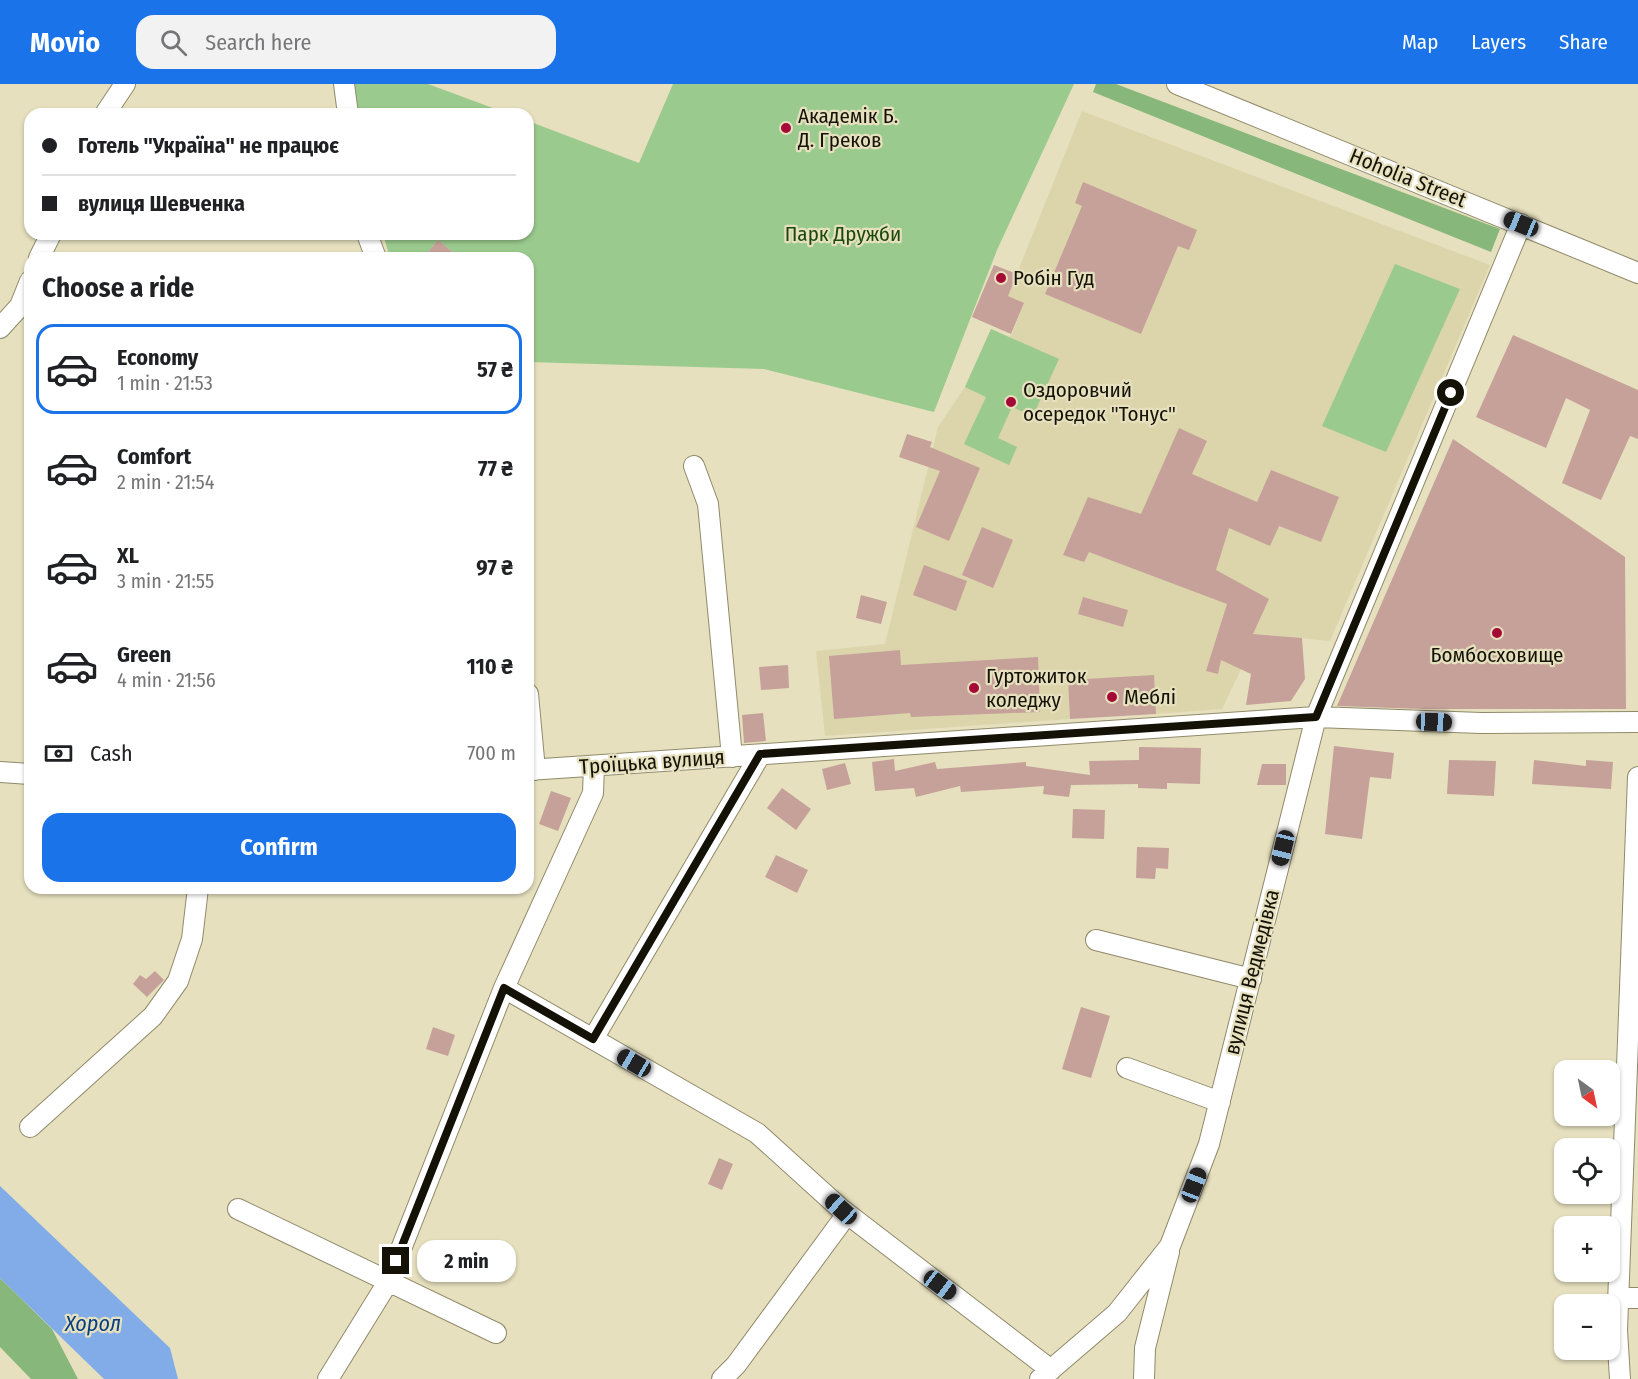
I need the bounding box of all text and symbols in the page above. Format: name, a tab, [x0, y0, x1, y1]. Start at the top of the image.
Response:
search box	[136, 15, 556, 69]
text: Movio	[30, 26, 100, 59]
icon: search	[157, 26, 190, 59]
text: Search here	[205, 29, 311, 56]
text: Map	[1402, 29, 1438, 55]
text: Layers	[1471, 29, 1526, 55]
text: Share	[1559, 29, 1608, 55]
place label: Академік Б. Д. Греков	[797, 103, 898, 153]
marker: Академік Б. Д. Греков	[779, 121, 793, 135]
text: Готель "Україна" не працює	[78, 132, 339, 159]
street label: Hoholia Street	[1346, 143, 1470, 213]
text: вулиця Шевченка	[78, 190, 245, 217]
car	[1501, 209, 1541, 239]
park label: Парк Дружби	[785, 221, 901, 247]
place label: Робін Гуд	[1013, 265, 1094, 291]
marker: Робін Гуд	[994, 271, 1008, 285]
text: Choose a ride	[42, 272, 194, 304]
icon: car	[45, 342, 99, 396]
text: Economy	[117, 344, 198, 371]
text: 57 ₴	[477, 356, 513, 383]
text: 1 min · 21:53	[117, 371, 213, 395]
place label: Оздоровчий осередок "Тонус"	[1023, 377, 1176, 427]
route start	[1437, 379, 1464, 406]
marker: Оздоровчий осередок "Тонус"	[1004, 395, 1018, 409]
icon: car	[45, 441, 99, 495]
text: Comfort	[117, 443, 191, 470]
text: 77 ₴	[478, 455, 513, 482]
text: 2 min · 21:54	[117, 470, 214, 494]
icon: car	[45, 540, 99, 594]
text: XL	[117, 542, 139, 569]
text: 97 ₴	[476, 554, 513, 581]
text: 3 min · 21:55	[117, 569, 214, 593]
marker: Бомбосховище	[1490, 626, 1504, 640]
icon: car	[45, 639, 99, 693]
text: Green	[117, 641, 171, 668]
place label: Бомбосховище	[1431, 642, 1563, 668]
text: 110 ₴	[467, 653, 513, 680]
place label: Гуртожиток коледжу	[986, 663, 1087, 713]
text: 4 min · 21:56	[117, 668, 216, 692]
marker: Гуртожиток коледжу	[967, 681, 981, 695]
place label: Меблі	[1124, 684, 1176, 710]
marker: Меблі	[1105, 690, 1119, 704]
car	[1416, 712, 1452, 732]
icon: cash	[42, 737, 75, 770]
text: Cash	[90, 740, 133, 767]
text: 700 m	[467, 741, 516, 765]
street label: Троїцька вулиця	[578, 744, 726, 780]
button: Confirm	[42, 813, 516, 882]
car	[1270, 828, 1296, 868]
street label: вулиця Ведмедівка	[1219, 887, 1285, 1057]
car	[614, 1046, 654, 1080]
north arrow	[1554, 1060, 1620, 1126]
map controls	[1554, 1060, 1620, 1360]
button: locate	[1554, 1138, 1620, 1204]
car	[1179, 1165, 1209, 1205]
car	[822, 1190, 860, 1228]
button: +	[1554, 1216, 1620, 1282]
callout: 2 min	[417, 1240, 516, 1282]
route end	[382, 1247, 409, 1274]
text: 2 min	[444, 1249, 489, 1273]
car	[920, 1267, 960, 1303]
button: −	[1554, 1294, 1620, 1360]
water label: Хорол	[64, 1310, 121, 1337]

